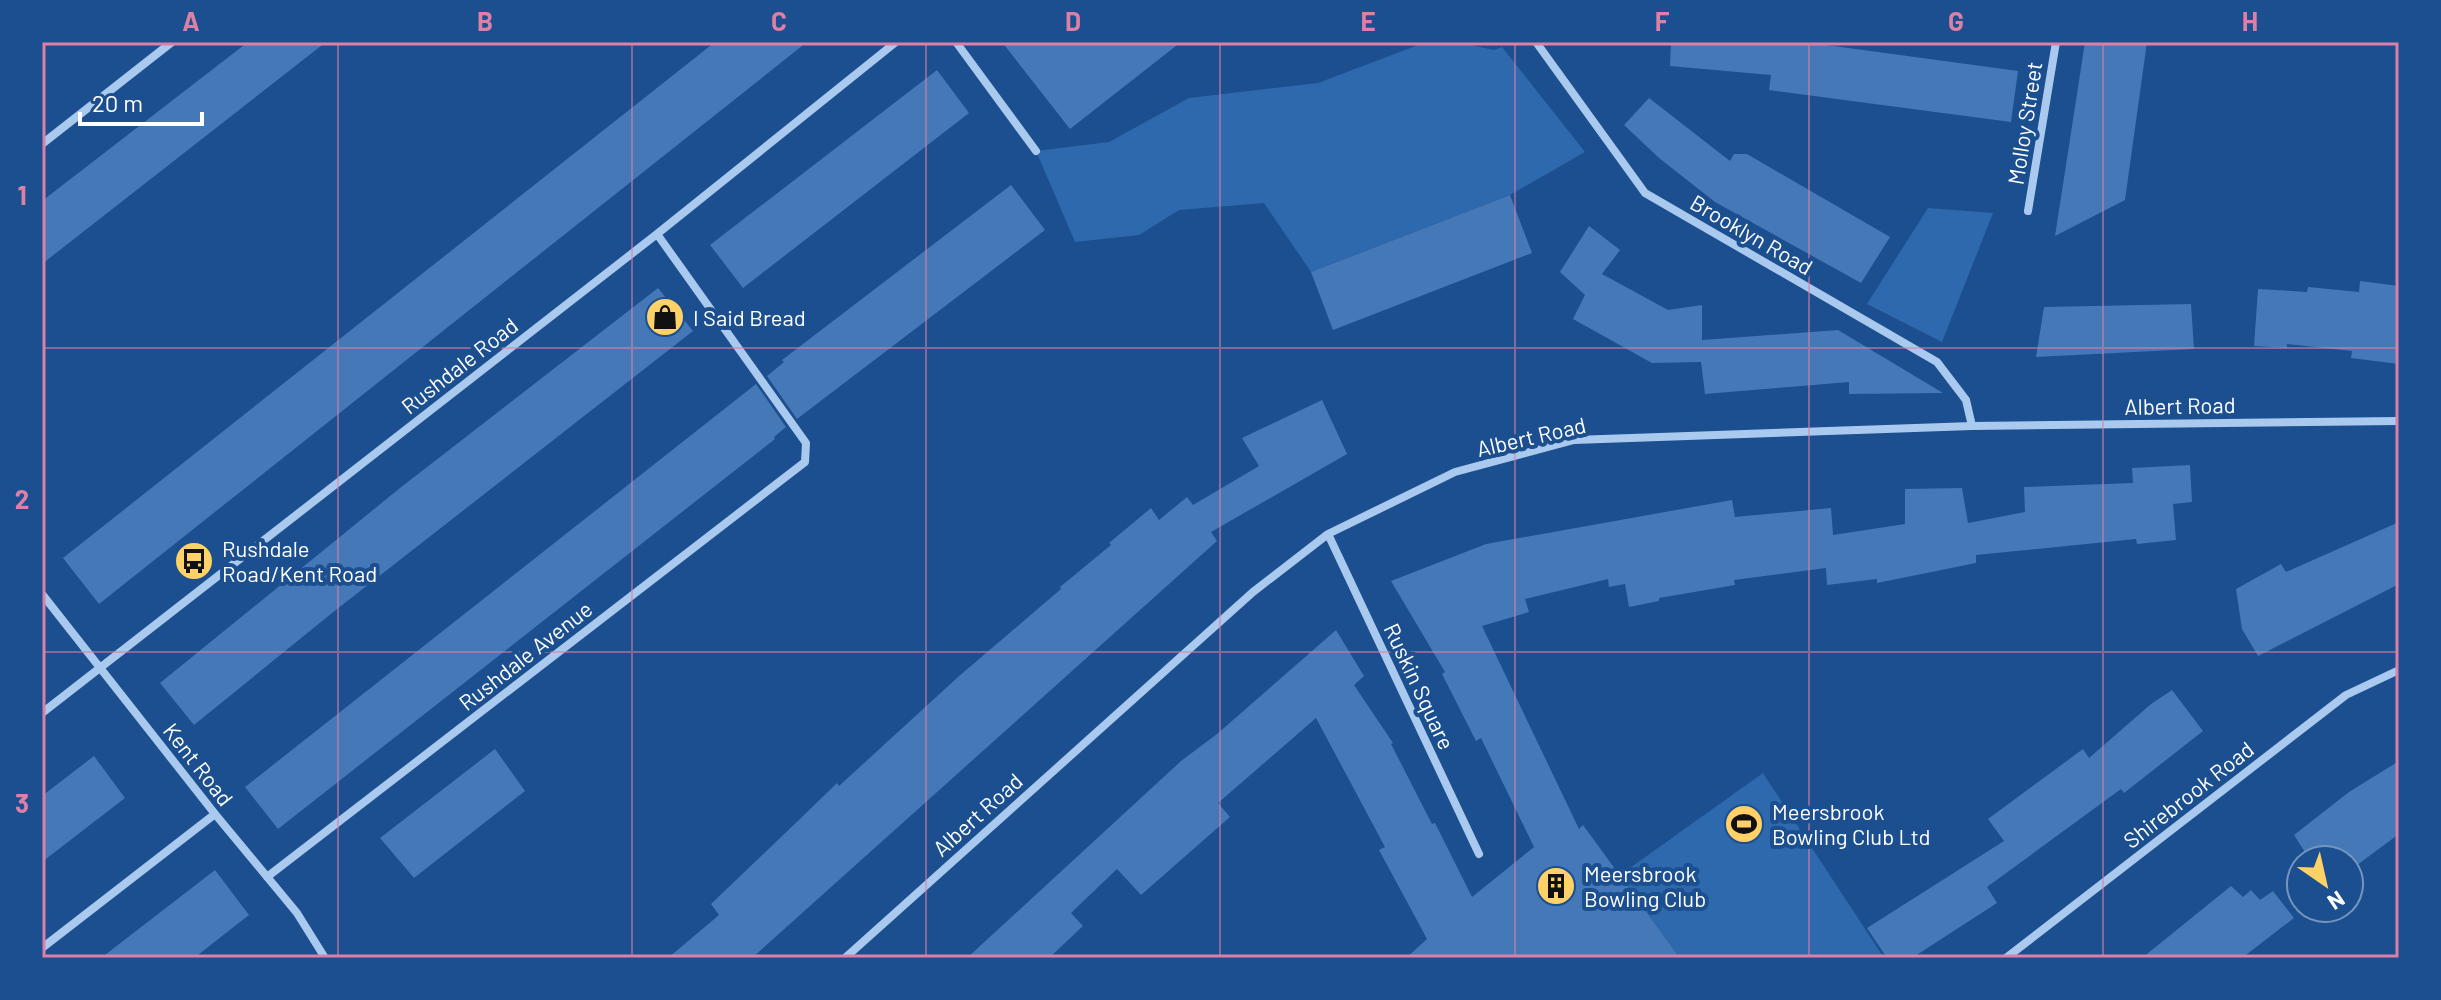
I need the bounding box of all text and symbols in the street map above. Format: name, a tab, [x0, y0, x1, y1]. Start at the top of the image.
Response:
text: A	[182, 5, 200, 36]
text: B	[477, 5, 493, 36]
text: C	[771, 5, 787, 36]
text: D	[1065, 5, 1081, 36]
text: E	[1360, 5, 1376, 36]
text: F	[1655, 5, 1670, 36]
text: G	[1948, 5, 1964, 36]
text: H	[2242, 5, 2258, 36]
street label: Molloy Street	[2001, 60, 2047, 186]
scale bar	[80, 76, 202, 126]
text: 20 m	[92, 88, 143, 117]
text: 1	[17, 179, 27, 210]
street label: Brooklyn Road	[1686, 189, 1818, 279]
shop icon: I Said Bread	[644, 296, 686, 338]
place label: I Said Bread	[693, 304, 806, 330]
street label: Rushdale Road	[396, 311, 522, 419]
street label: Albert Road	[2124, 391, 2236, 419]
street label: Albert Road	[1474, 411, 1588, 461]
text: 2	[15, 483, 29, 514]
place label: Rushdale Road/Kent Road	[222, 535, 377, 586]
bus stop icon: Rushdale Road/Kent Road	[173, 540, 215, 582]
street label: Rushdale Avenue	[453, 595, 597, 715]
street label: Ruskin Square	[1379, 619, 1461, 753]
street label: Kent Road	[159, 717, 239, 811]
street label: Shirebrook Road	[2118, 735, 2258, 853]
street label: Albert Road	[927, 767, 1027, 861]
text: 3	[15, 787, 29, 818]
place label: Meersbrook Bowling Club Ltd	[1772, 798, 1930, 849]
sports icon: Meersbrook Bowling Club Ltd	[1723, 803, 1765, 845]
north arrow	[2285, 844, 2365, 924]
place label: Meersbrook Bowling Club	[1584, 860, 1706, 911]
building icon: Meersbrook Bowling Club	[1535, 865, 1577, 907]
text: N	[2323, 887, 2350, 916]

